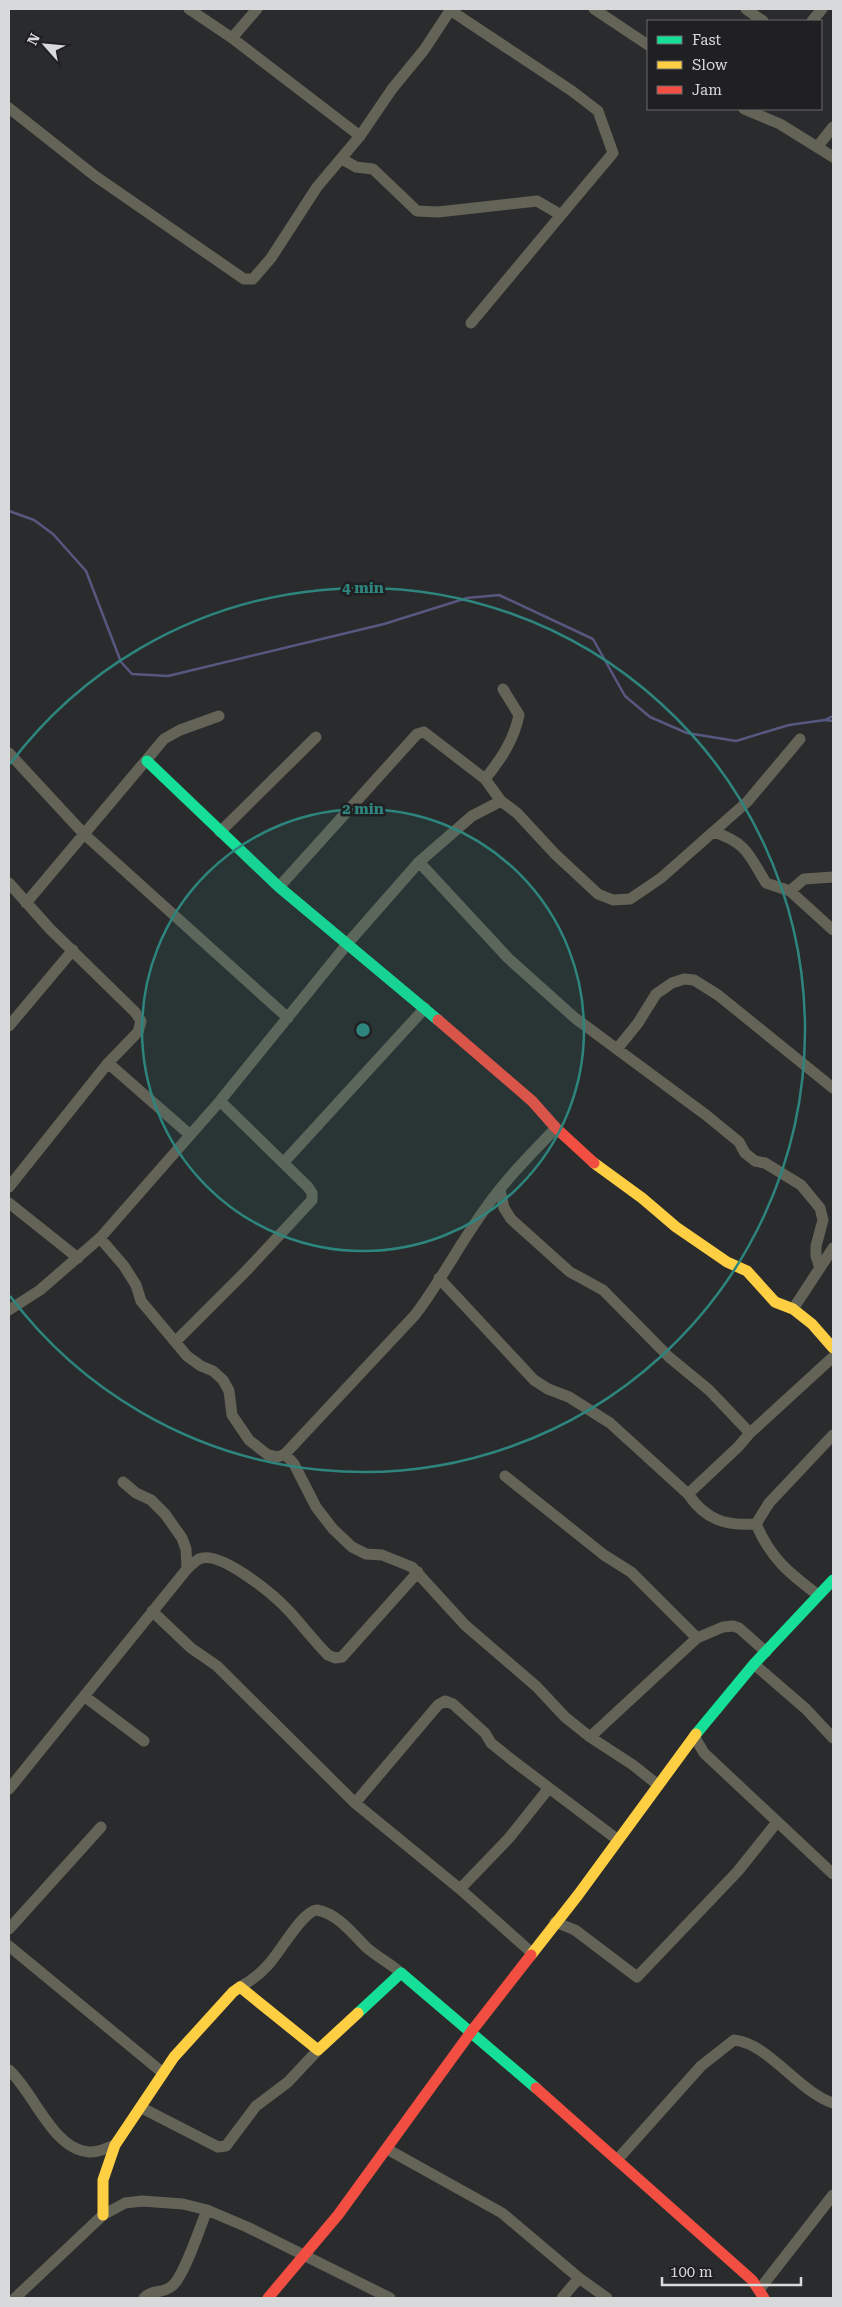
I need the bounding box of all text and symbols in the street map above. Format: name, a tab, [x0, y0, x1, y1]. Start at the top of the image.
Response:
north arrow	[20, 20, 70, 70]
legend	[647, 20, 822, 110]
text: N	[24, 30, 43, 48]
text: Fast	[692, 31, 722, 49]
text: Slow	[692, 56, 728, 74]
text: Jam	[692, 81, 722, 99]
text: 4 min	[342, 579, 384, 597]
text: 2 min	[342, 800, 384, 818]
centre of rings	[354, 1021, 372, 1039]
scale bar	[662, 2254, 801, 2286]
text: 100 m	[670, 2263, 713, 2281]

